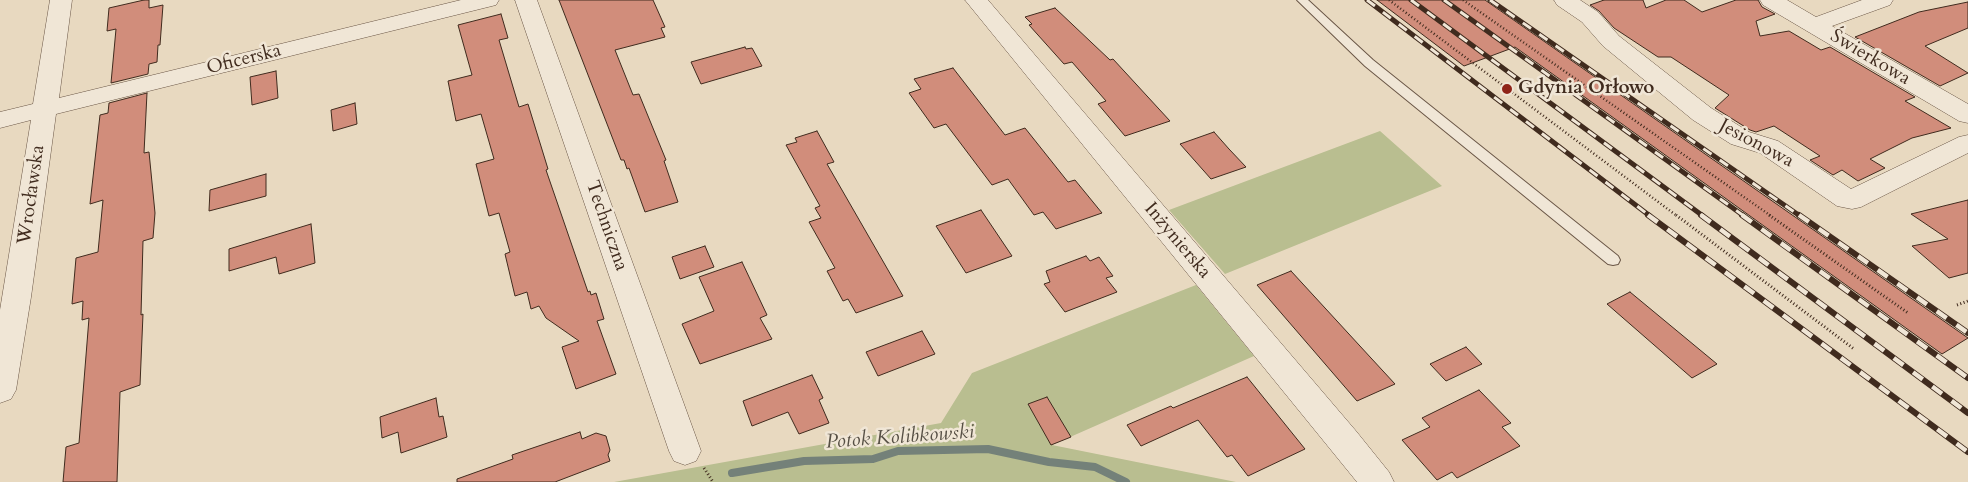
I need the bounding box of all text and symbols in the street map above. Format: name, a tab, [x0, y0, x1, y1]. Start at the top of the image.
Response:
street label: Świerkowa	[1826, 25, 1914, 91]
street label: Oficerska	[204, 40, 284, 80]
place label: Gdynia Orłowo	[1518, 78, 1654, 100]
marker: Gdynia Orłowo	[1500, 82, 1514, 96]
street label: Jesionowa	[1715, 115, 1797, 173]
street label: Wrocławska	[14, 144, 50, 246]
street label: Techniczna	[580, 178, 632, 274]
street label: Inżynierska	[1139, 198, 1215, 284]
water label: Potok Kolibkowski	[825, 421, 975, 455]

